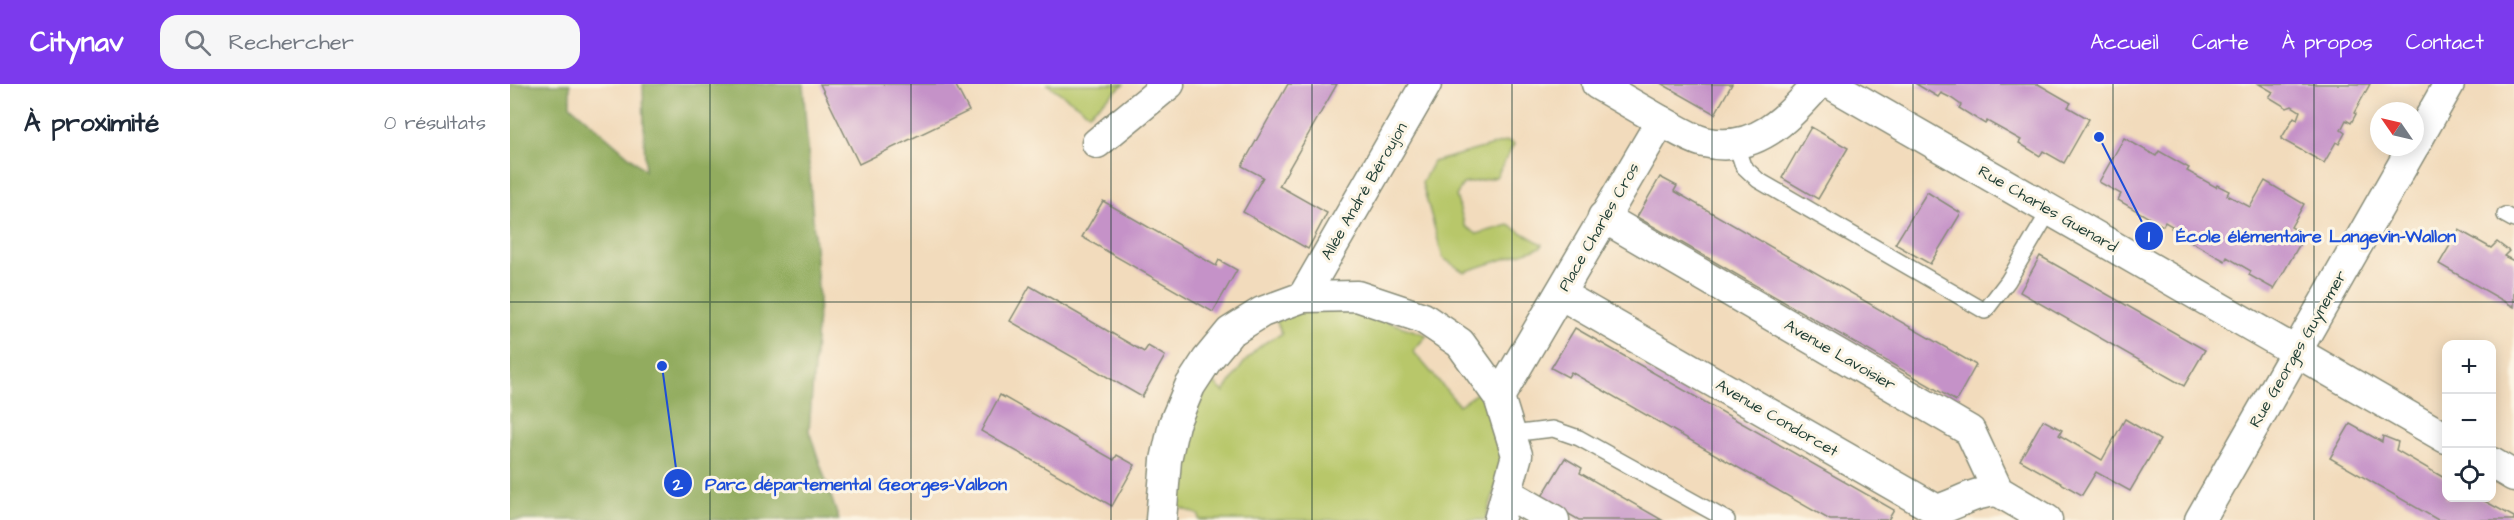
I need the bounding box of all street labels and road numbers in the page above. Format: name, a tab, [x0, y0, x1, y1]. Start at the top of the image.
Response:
street label: Allée André Béroujon	[1316, 118, 1412, 264]
street label: Place Charles Cros	[1553, 159, 1645, 295]
street label: Rue Charles Guenard	[1974, 160, 2122, 258]
street label: Rue Georges Guynemer	[2244, 266, 2353, 432]
street label: Avenue Lavoisier	[1780, 314, 1900, 396]
street label: Avenue Condorcet	[1712, 374, 1843, 462]

